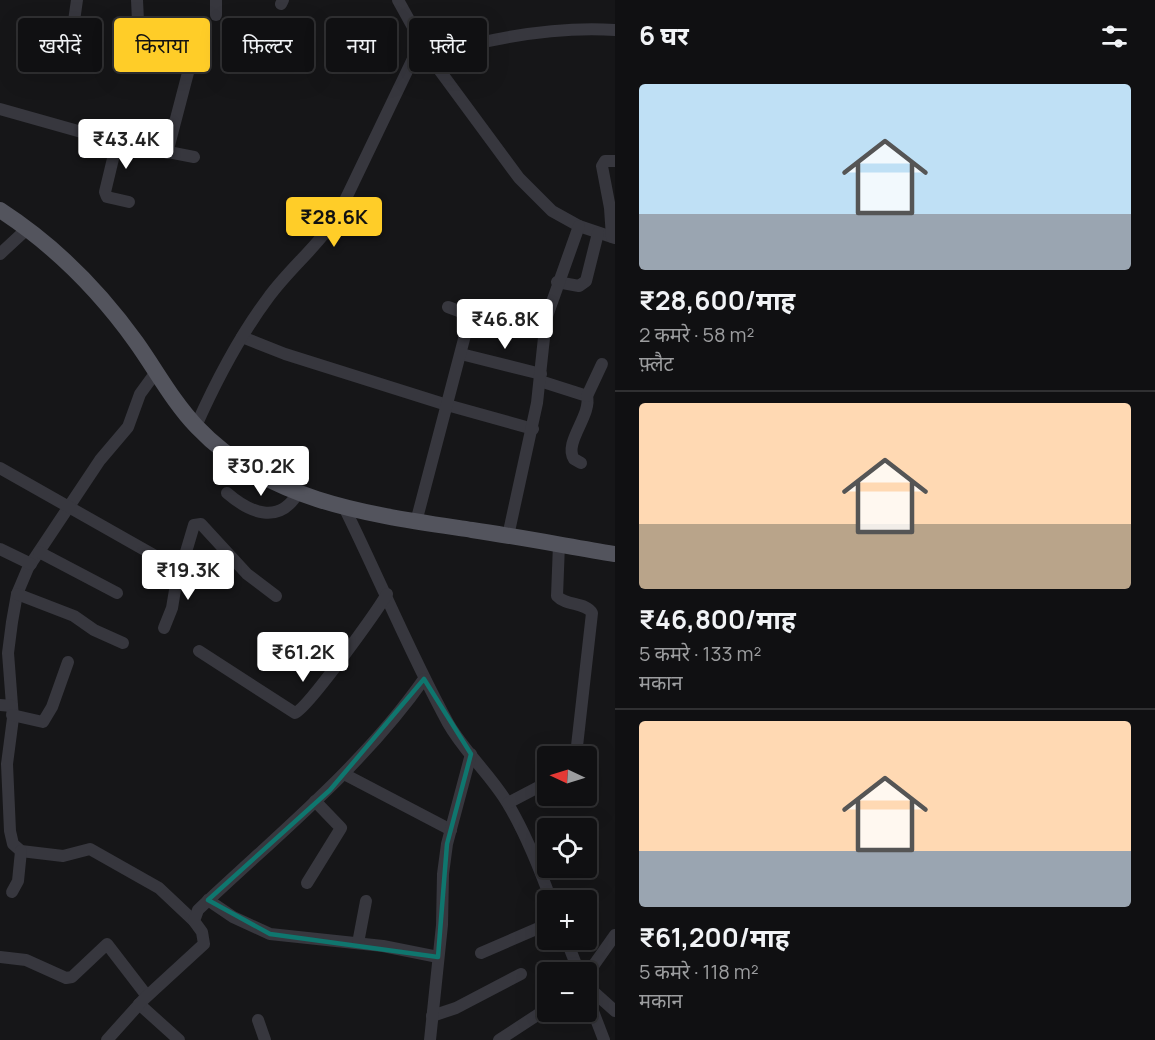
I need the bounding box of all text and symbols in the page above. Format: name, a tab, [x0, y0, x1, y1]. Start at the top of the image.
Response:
text: 6 घर	[639, 17, 689, 53]
chip: खरीदें	[18, 18, 102, 72]
chip: किराया	[114, 18, 210, 72]
chip: फ़िल्टर	[222, 18, 314, 72]
chip: नया	[326, 18, 397, 72]
chip: फ़्लैट	[409, 18, 487, 72]
icon: filters	[1098, 20, 1131, 53]
pin: ₹43.4K	[77, 119, 175, 170]
icon: home	[831, 123, 939, 231]
text: ₹43.4K	[92, 125, 160, 152]
pin: ₹28.6K	[285, 197, 383, 248]
text: ₹28.6K	[300, 203, 368, 230]
text: ₹28,600/माह	[639, 282, 795, 318]
pin: ₹46.8K	[456, 299, 554, 350]
text: ₹46.8K	[471, 305, 539, 332]
text: 2 कमरे · 58 m²	[639, 321, 755, 348]
text: फ़्लैट	[639, 350, 674, 377]
icon: home	[831, 442, 939, 550]
pin: ₹30.2K	[212, 446, 310, 497]
text: ₹30.2K	[227, 452, 295, 479]
pin: ₹19.3K	[139, 550, 237, 601]
text: ₹19.3K	[156, 556, 220, 583]
text: ₹46,800/माह	[639, 601, 796, 637]
pin: ₹61.2K	[254, 632, 352, 683]
text: ₹61.2K	[271, 638, 335, 665]
text: 5 कमरे · 133 m²	[639, 640, 761, 667]
text: मकान	[639, 669, 683, 696]
north arrow	[537, 746, 597, 806]
map controls	[537, 746, 597, 1022]
icon: home	[831, 760, 939, 868]
button: locate	[537, 818, 597, 878]
button: +	[537, 890, 597, 950]
text: ₹61,200/माह	[639, 919, 789, 955]
text: 5 कमरे · 118 m²	[639, 958, 759, 985]
button: −	[537, 962, 597, 1022]
text: मकान	[639, 987, 683, 1014]

